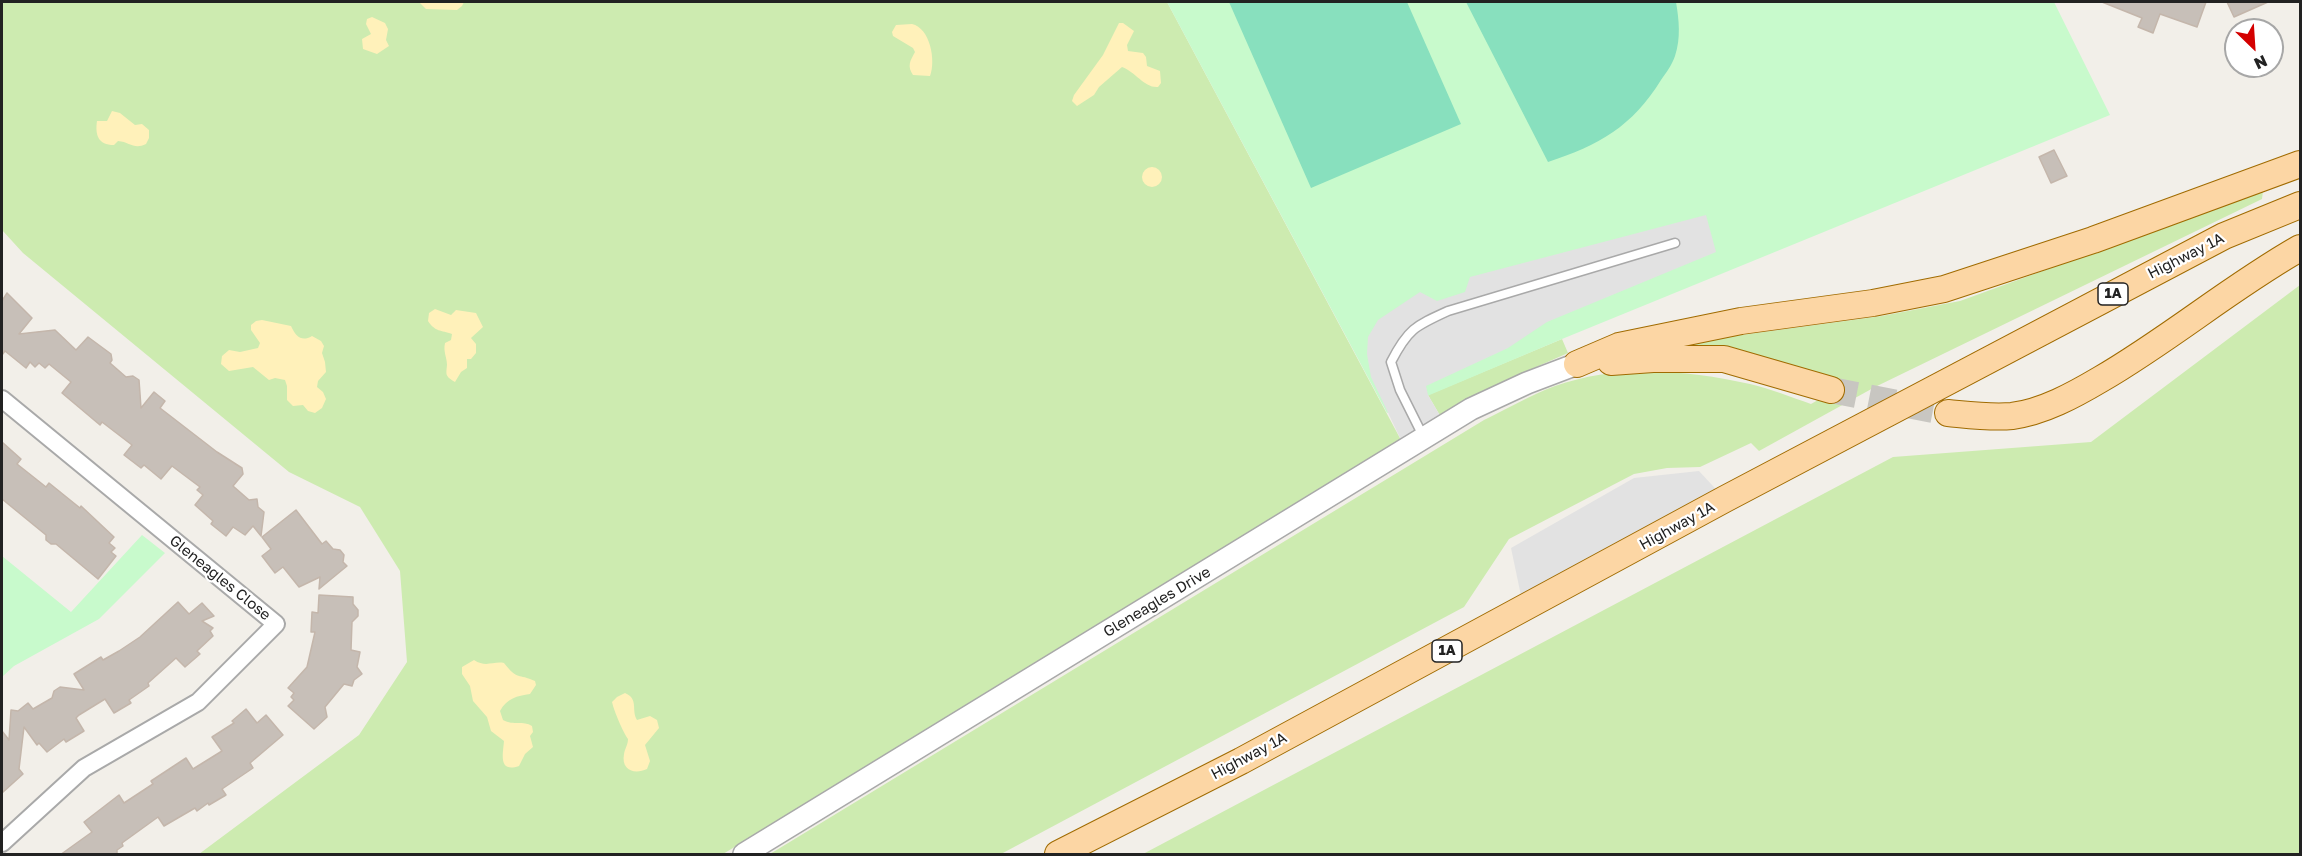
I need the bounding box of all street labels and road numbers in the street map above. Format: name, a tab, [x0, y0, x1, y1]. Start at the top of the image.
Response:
street label: Highway 1A	[2145, 229, 2227, 283]
road number: 1A	[2098, 283, 2128, 305]
street label: Highway 1A	[1636, 498, 1718, 554]
street label: Gleneagles Close	[166, 532, 274, 624]
street label: Gleneagles Drive	[1100, 563, 1214, 641]
road number: 1A	[1432, 640, 1462, 662]
street label: Highway 1A	[1208, 729, 1290, 783]

